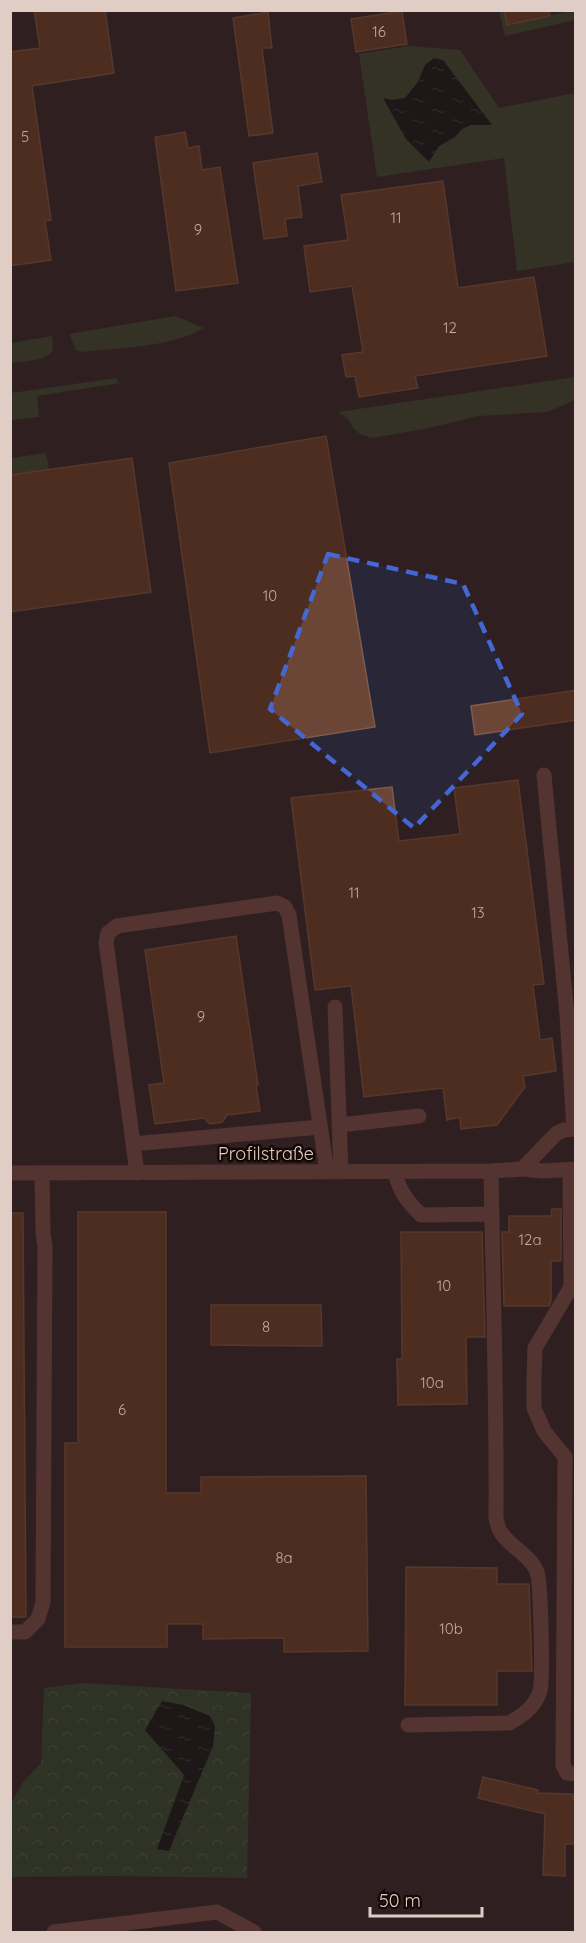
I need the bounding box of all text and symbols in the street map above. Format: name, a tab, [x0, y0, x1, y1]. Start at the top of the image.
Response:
house number: 16	[372, 22, 386, 41]
house number: 5	[21, 127, 29, 146]
house number: 11	[390, 208, 402, 227]
house number: 9	[194, 220, 202, 239]
house number: 12	[443, 318, 457, 337]
house number: 10	[263, 586, 277, 605]
house number: 11	[348, 883, 360, 902]
house number: 13	[471, 903, 485, 922]
house number: 9	[197, 1007, 205, 1026]
street label: Profilstraße	[218, 1142, 314, 1165]
house number: 12a	[519, 1230, 541, 1249]
house number: 10	[437, 1276, 451, 1295]
house number: 8	[262, 1317, 270, 1336]
house number: 10a	[420, 1373, 444, 1392]
house number: 6	[118, 1400, 126, 1419]
house number: 8a	[275, 1548, 293, 1567]
house number: 10b	[439, 1619, 463, 1638]
scale bar	[370, 1880, 482, 1918]
text: 50 m	[379, 1889, 421, 1912]

